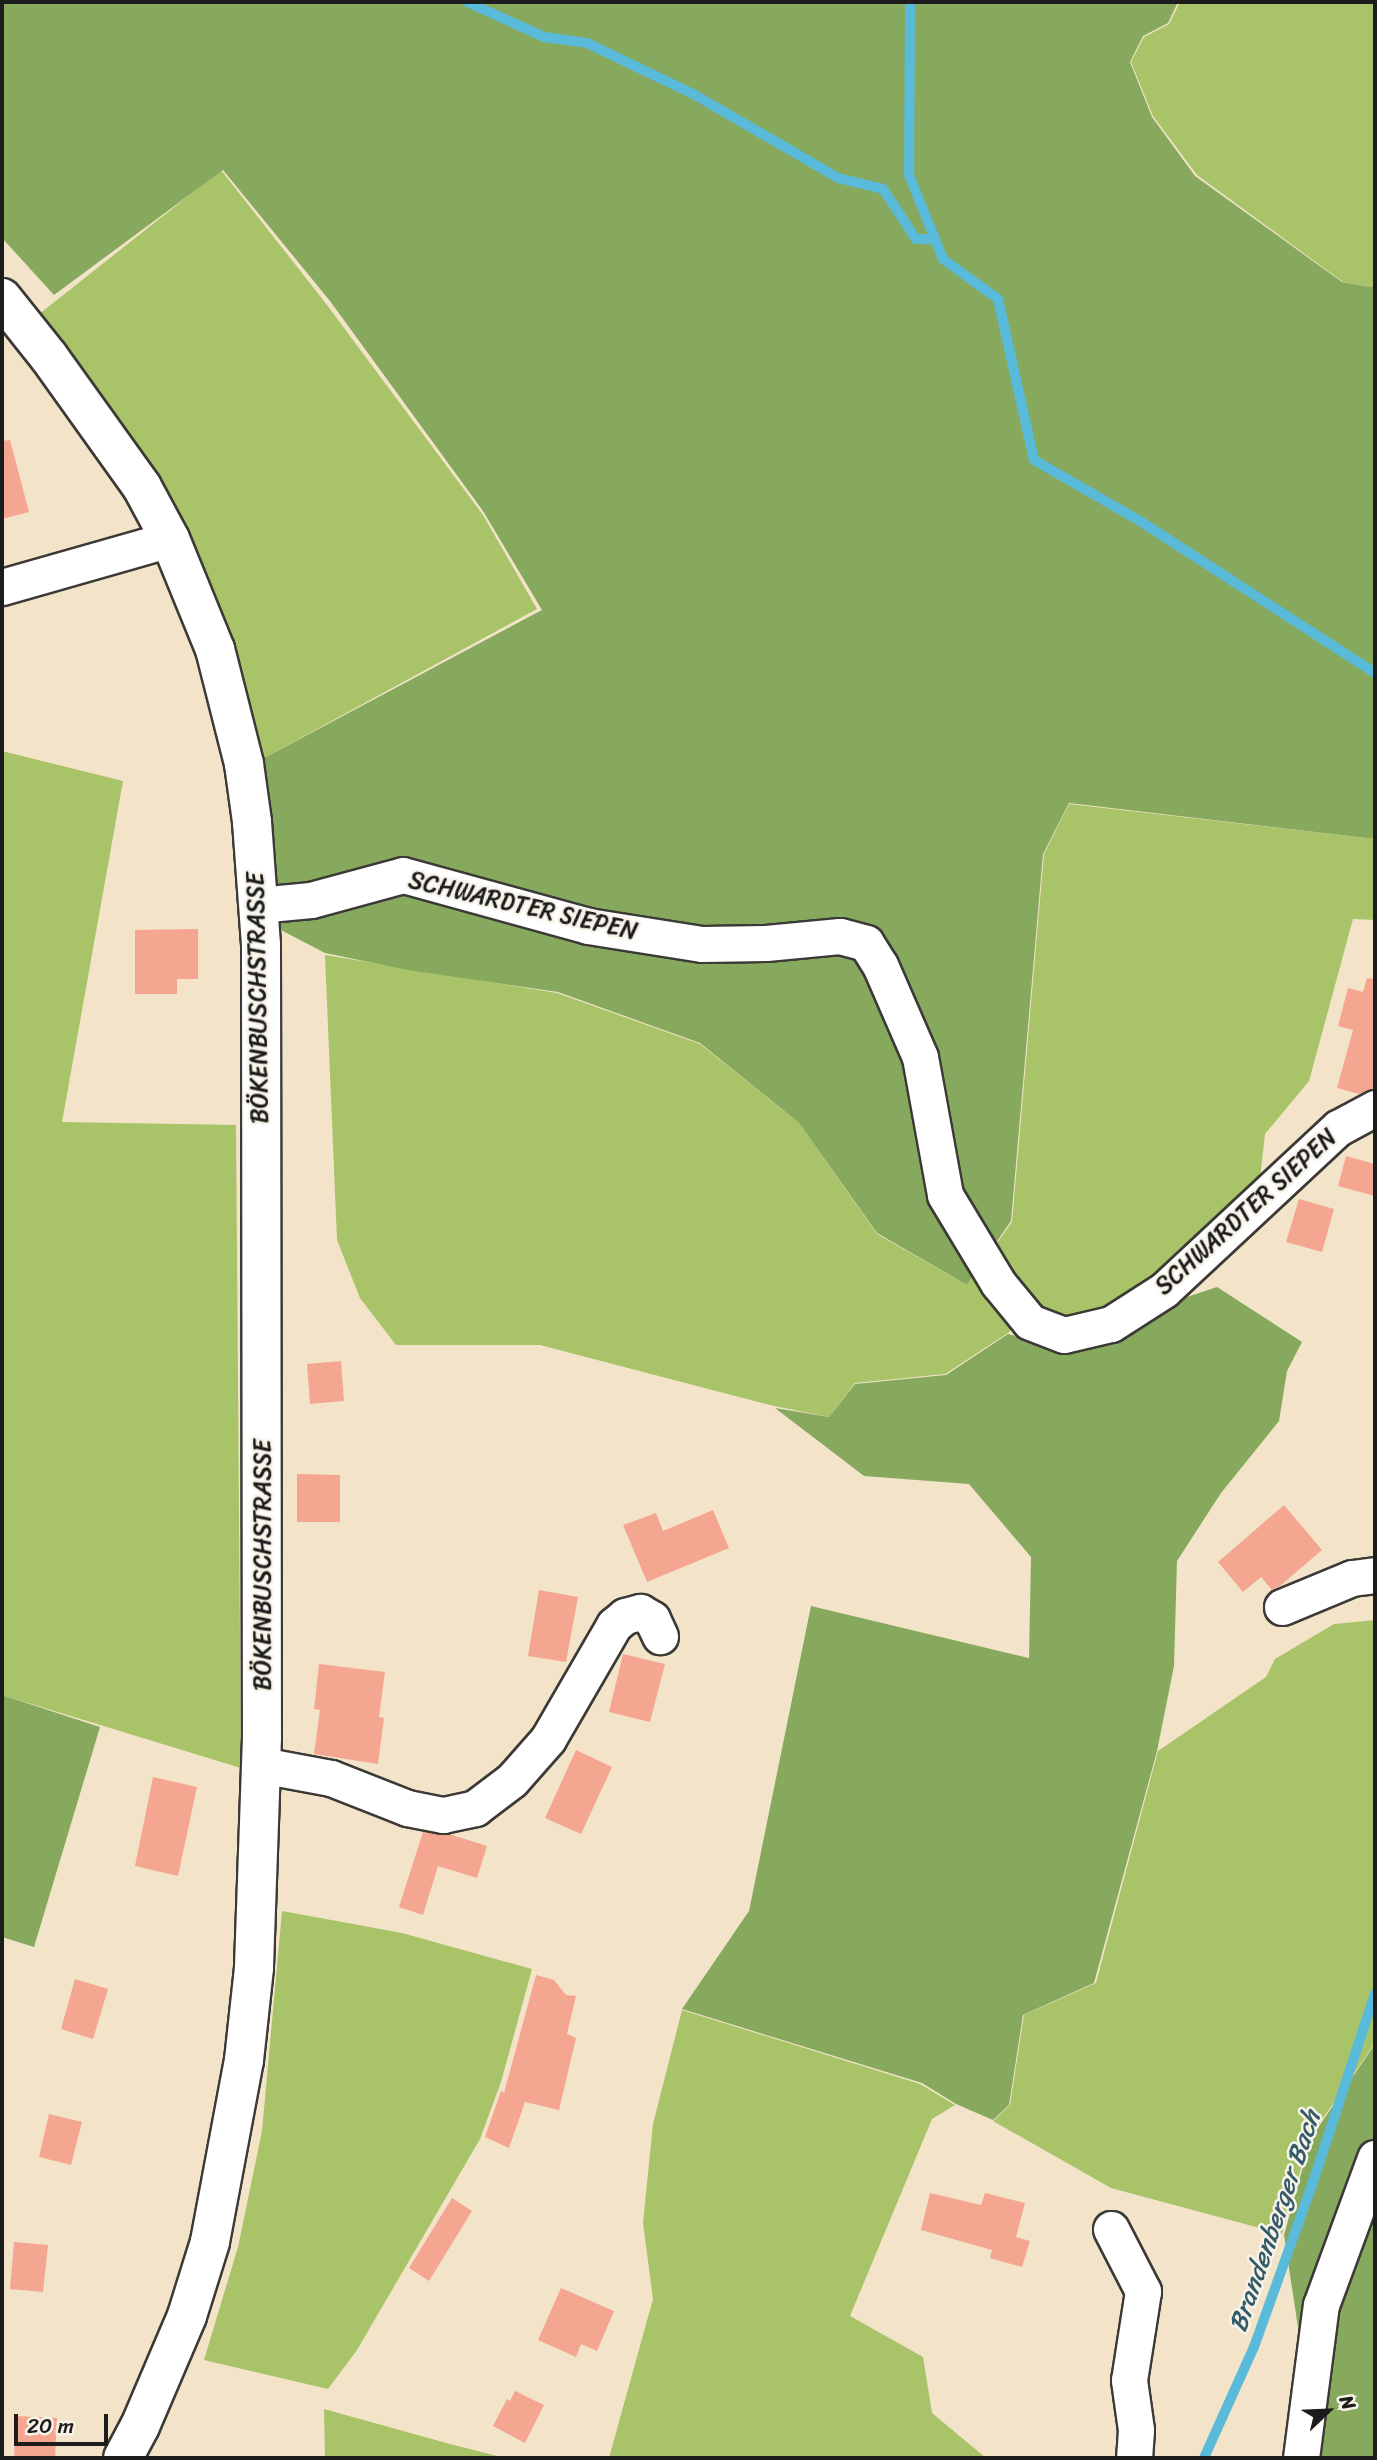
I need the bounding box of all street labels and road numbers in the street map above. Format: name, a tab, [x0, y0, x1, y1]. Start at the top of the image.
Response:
street label: SCHWARDTER SIEPEN	[404, 865, 642, 947]
street label: BÖKENBUSCHSTRASSE	[241, 872, 275, 1124]
street label: SCHWARDTER SIEPEN	[1148, 1122, 1344, 1302]
street label: BÖKENBUSCHSTRASSE	[249, 1439, 277, 1691]

